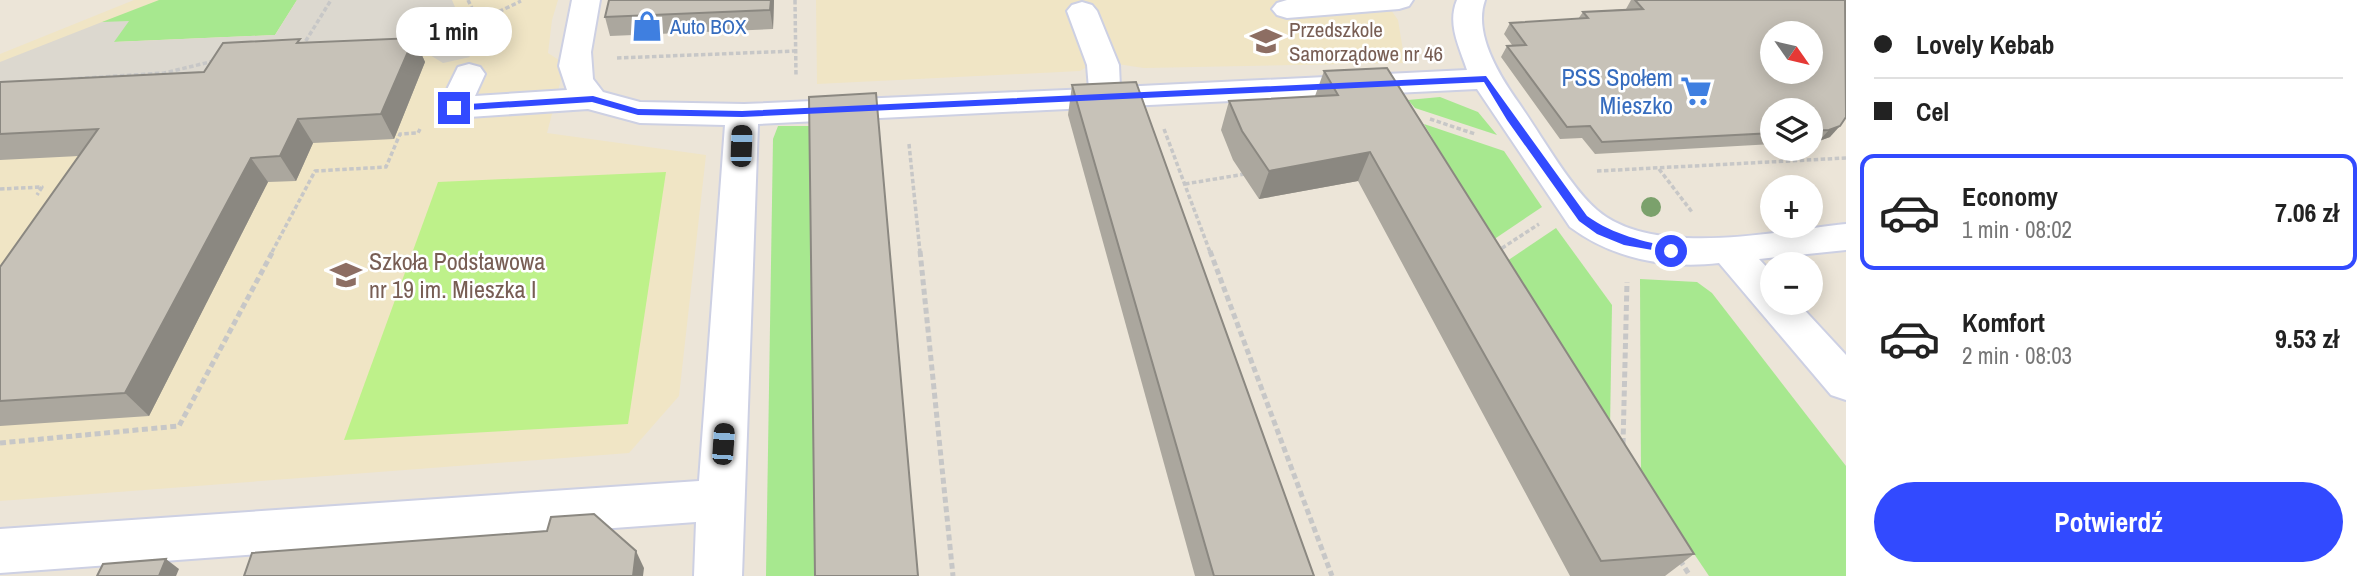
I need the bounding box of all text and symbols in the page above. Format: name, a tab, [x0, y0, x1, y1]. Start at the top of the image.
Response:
callout: 1 min	[396, 7, 512, 56]
shop icon: Auto BOX	[630, 9, 664, 43]
place label: Auto BOX	[669, 12, 747, 41]
place label: Przedszkole Samorządowe nr 46	[1289, 15, 1443, 68]
text: 1 min	[429, 16, 479, 47]
north arrow	[1760, 21, 1824, 84]
map controls	[1760, 21, 1823, 315]
school or university icon: Przedszkole Samorządowe nr 46	[1249, 24, 1283, 58]
text: Lovely Kebab	[1916, 27, 2055, 62]
place label: PSS Społem Mieszko	[1561, 61, 1673, 121]
supermarket icon: PSS Społem Mieszko	[1679, 74, 1713, 108]
route end	[438, 92, 470, 124]
text: Cel	[1916, 94, 1949, 129]
button: layers	[1760, 98, 1823, 161]
car	[730, 125, 753, 167]
button: +	[1760, 175, 1823, 238]
text: Economy	[1962, 179, 2058, 214]
icon: car	[1878, 181, 1941, 244]
text: 7.06 zł	[2275, 195, 2339, 230]
text: 1 min · 08:02	[1962, 214, 2072, 245]
route start	[1655, 235, 1687, 267]
place label: Szkoła Podstawowa nr 19 im. Mieszka I	[369, 245, 545, 305]
button: −	[1760, 252, 1823, 315]
school or university icon: Szkoła Podstawowa nr 19 im. Mieszka I	[329, 258, 363, 292]
text: Komfort	[1962, 305, 2045, 340]
icon: car	[1878, 307, 1941, 370]
text: 9.53 zł	[2275, 321, 2339, 356]
text: 2 min · 08:03	[1962, 340, 2072, 371]
car	[712, 422, 735, 466]
button: Potwierdź	[1874, 482, 2343, 562]

